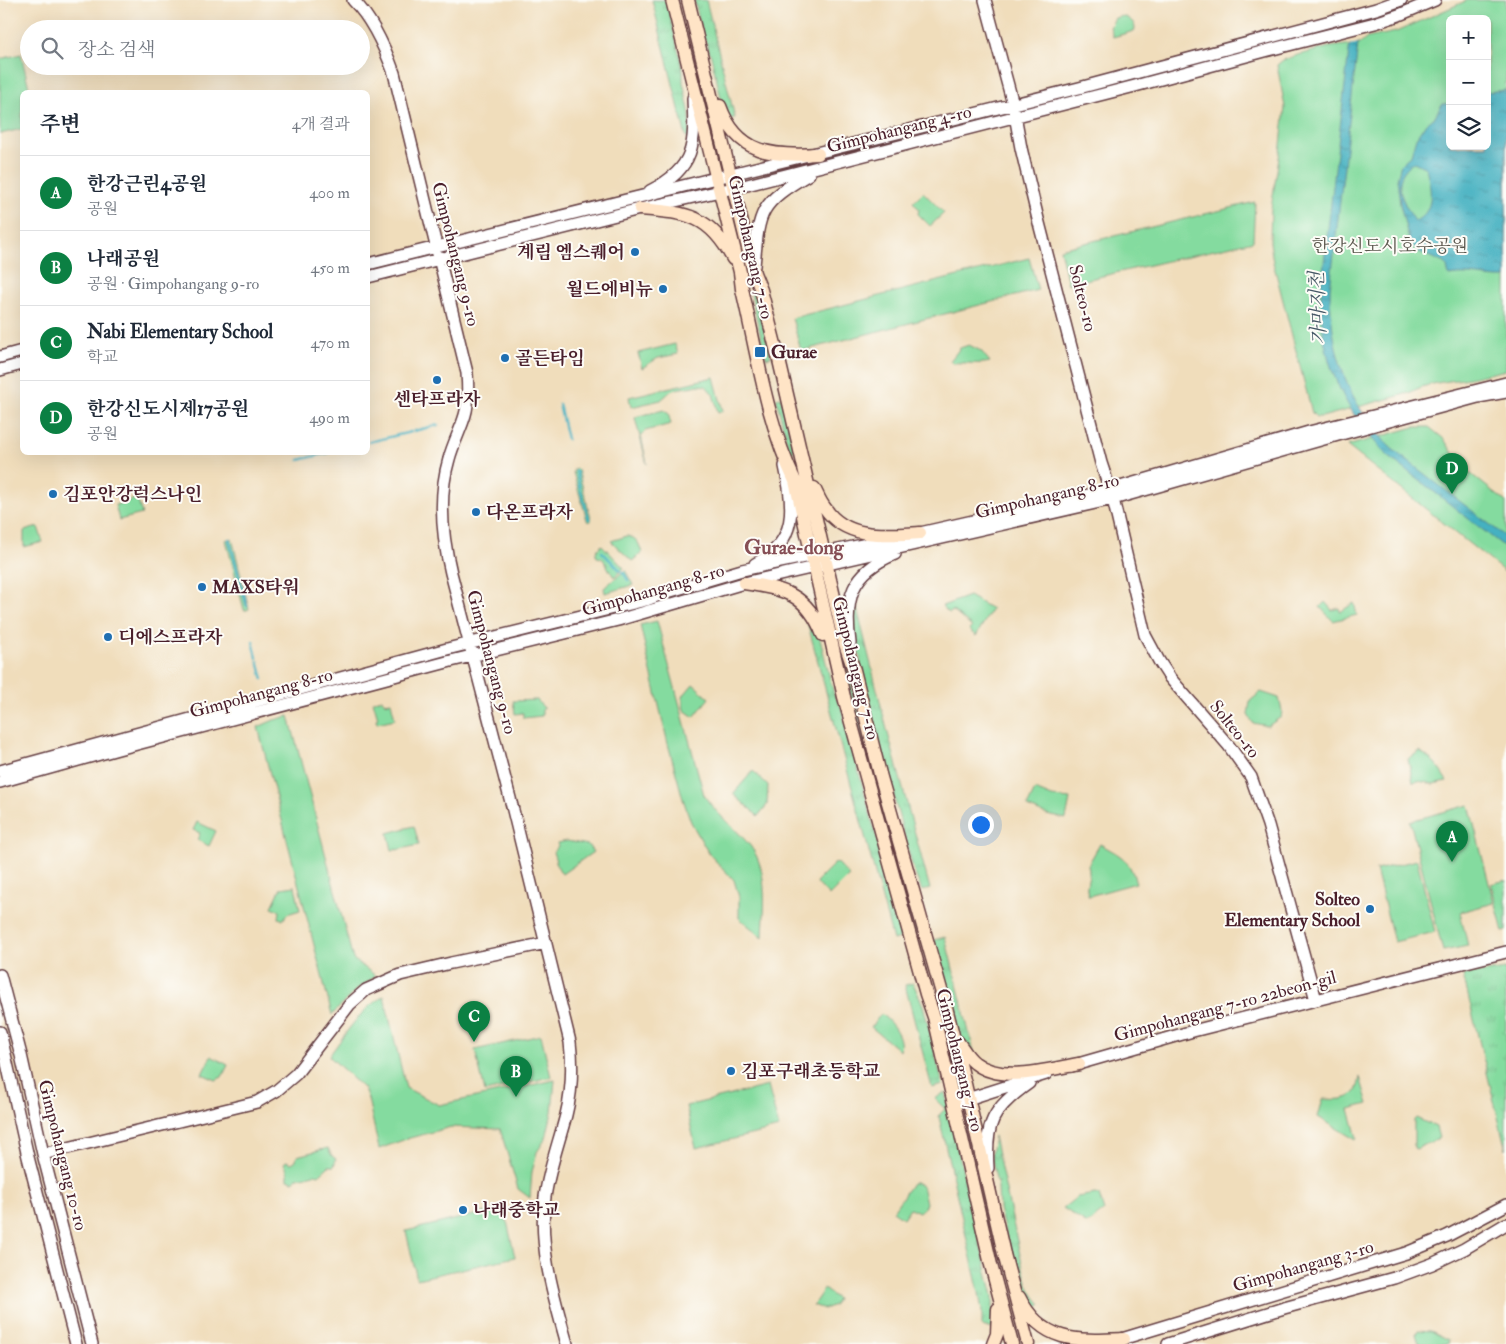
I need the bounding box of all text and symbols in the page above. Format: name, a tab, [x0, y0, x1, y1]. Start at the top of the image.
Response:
map controls	[1446, 15, 1491, 150]
button: +	[1446, 15, 1491, 60]
search box	[20, 20, 370, 75]
icon: search	[38, 34, 66, 62]
text: 장소 검색	[78, 38, 155, 62]
button: −	[1446, 60, 1491, 105]
street label: Gimpohangang 4-ro	[824, 100, 974, 159]
button: layers	[1446, 105, 1491, 150]
text: 주변	[40, 111, 81, 138]
text: 4개 결과	[292, 114, 350, 134]
text: 한강근린4공원	[87, 172, 207, 196]
street label: Gimpohangang 7-ro	[723, 173, 778, 322]
street label: Gimpohangang 9-ro	[426, 180, 485, 329]
text: A	[51, 183, 61, 203]
text: 400 m	[309, 183, 350, 203]
text: 공원	[87, 199, 118, 219]
park label: 한강신도시호수공원	[1312, 235, 1468, 258]
place label: 계림 엠스퀘어	[517, 241, 625, 264]
marker: 계림 엠스퀘어	[629, 246, 641, 258]
text: 나래공원	[87, 247, 160, 271]
text: B	[51, 258, 61, 278]
text: 450 m	[311, 258, 350, 278]
street label: Solteo-ro	[1063, 262, 1102, 334]
water label: 가마지천	[1305, 269, 1331, 345]
text: 공원 · Gimpohangang 9-ro	[87, 274, 259, 294]
place label: 월드에비뉴	[566, 278, 654, 301]
marker: 월드에비뉴	[657, 283, 669, 295]
text: Nabi Elementary School	[87, 320, 273, 344]
text: C	[50, 333, 62, 353]
text: 470 m	[310, 333, 350, 353]
place label: Gurae	[771, 341, 818, 364]
marker: Gurae	[753, 345, 767, 359]
text: 학교	[87, 347, 118, 367]
place label: 골든타임	[515, 347, 585, 370]
marker: 골든타임	[499, 352, 511, 364]
marker: 센타프라자	[431, 374, 443, 386]
place label: 센타프라자	[394, 388, 481, 411]
text: 한강신도시제17공원	[87, 397, 249, 421]
text: D	[49, 408, 63, 428]
text: 490 m	[309, 408, 350, 428]
text: 공원	[87, 424, 118, 444]
pin: D	[1436, 453, 1468, 494]
street label: Gimpohangang 8-ro	[973, 469, 1122, 524]
place label: 김포안강럭스나인	[63, 483, 202, 506]
marker: 김포안강럭스나인	[47, 488, 59, 500]
place label: 다온프라자	[486, 501, 574, 524]
marker: 다온프라자	[470, 506, 482, 518]
district label: Gurae-dong	[744, 535, 845, 561]
street label: Gimpohangang 8-ro	[579, 559, 727, 622]
place label: MAXS타워	[211, 576, 300, 599]
marker: MAXS타워	[196, 581, 208, 593]
street label: Gimpohangang 9-ro	[461, 588, 522, 737]
street label: Gimpohangang 7-ro	[827, 594, 885, 743]
place label: 디에스프라자	[118, 626, 223, 649]
marker: 디에스프라자	[102, 631, 114, 643]
street label: Gimpohangang 8-ro	[187, 663, 336, 724]
street label: Solteo-ro	[1204, 696, 1265, 763]
your location	[968, 812, 994, 838]
pin: A	[1436, 821, 1468, 862]
place label: Solteo Elementary School	[1224, 888, 1360, 932]
marker: Solteo Elementary School	[1364, 903, 1376, 915]
street label: Gimpohangang 7-ro 22beon-gil	[1111, 966, 1339, 1047]
street label: Gimpohangang 7-ro	[931, 986, 989, 1135]
pin: C	[458, 1001, 490, 1042]
pin: B	[500, 1056, 532, 1097]
place label: 김포구래초등학교	[741, 1060, 881, 1083]
marker: 김포구래초등학교	[725, 1065, 737, 1077]
street label: Gimpohangang 10-ro	[33, 1077, 92, 1233]
place label: 나래중학교	[473, 1199, 561, 1222]
marker: 나래중학교	[457, 1204, 469, 1216]
street label: Gimpohangang 3-ro	[1230, 1235, 1377, 1298]

